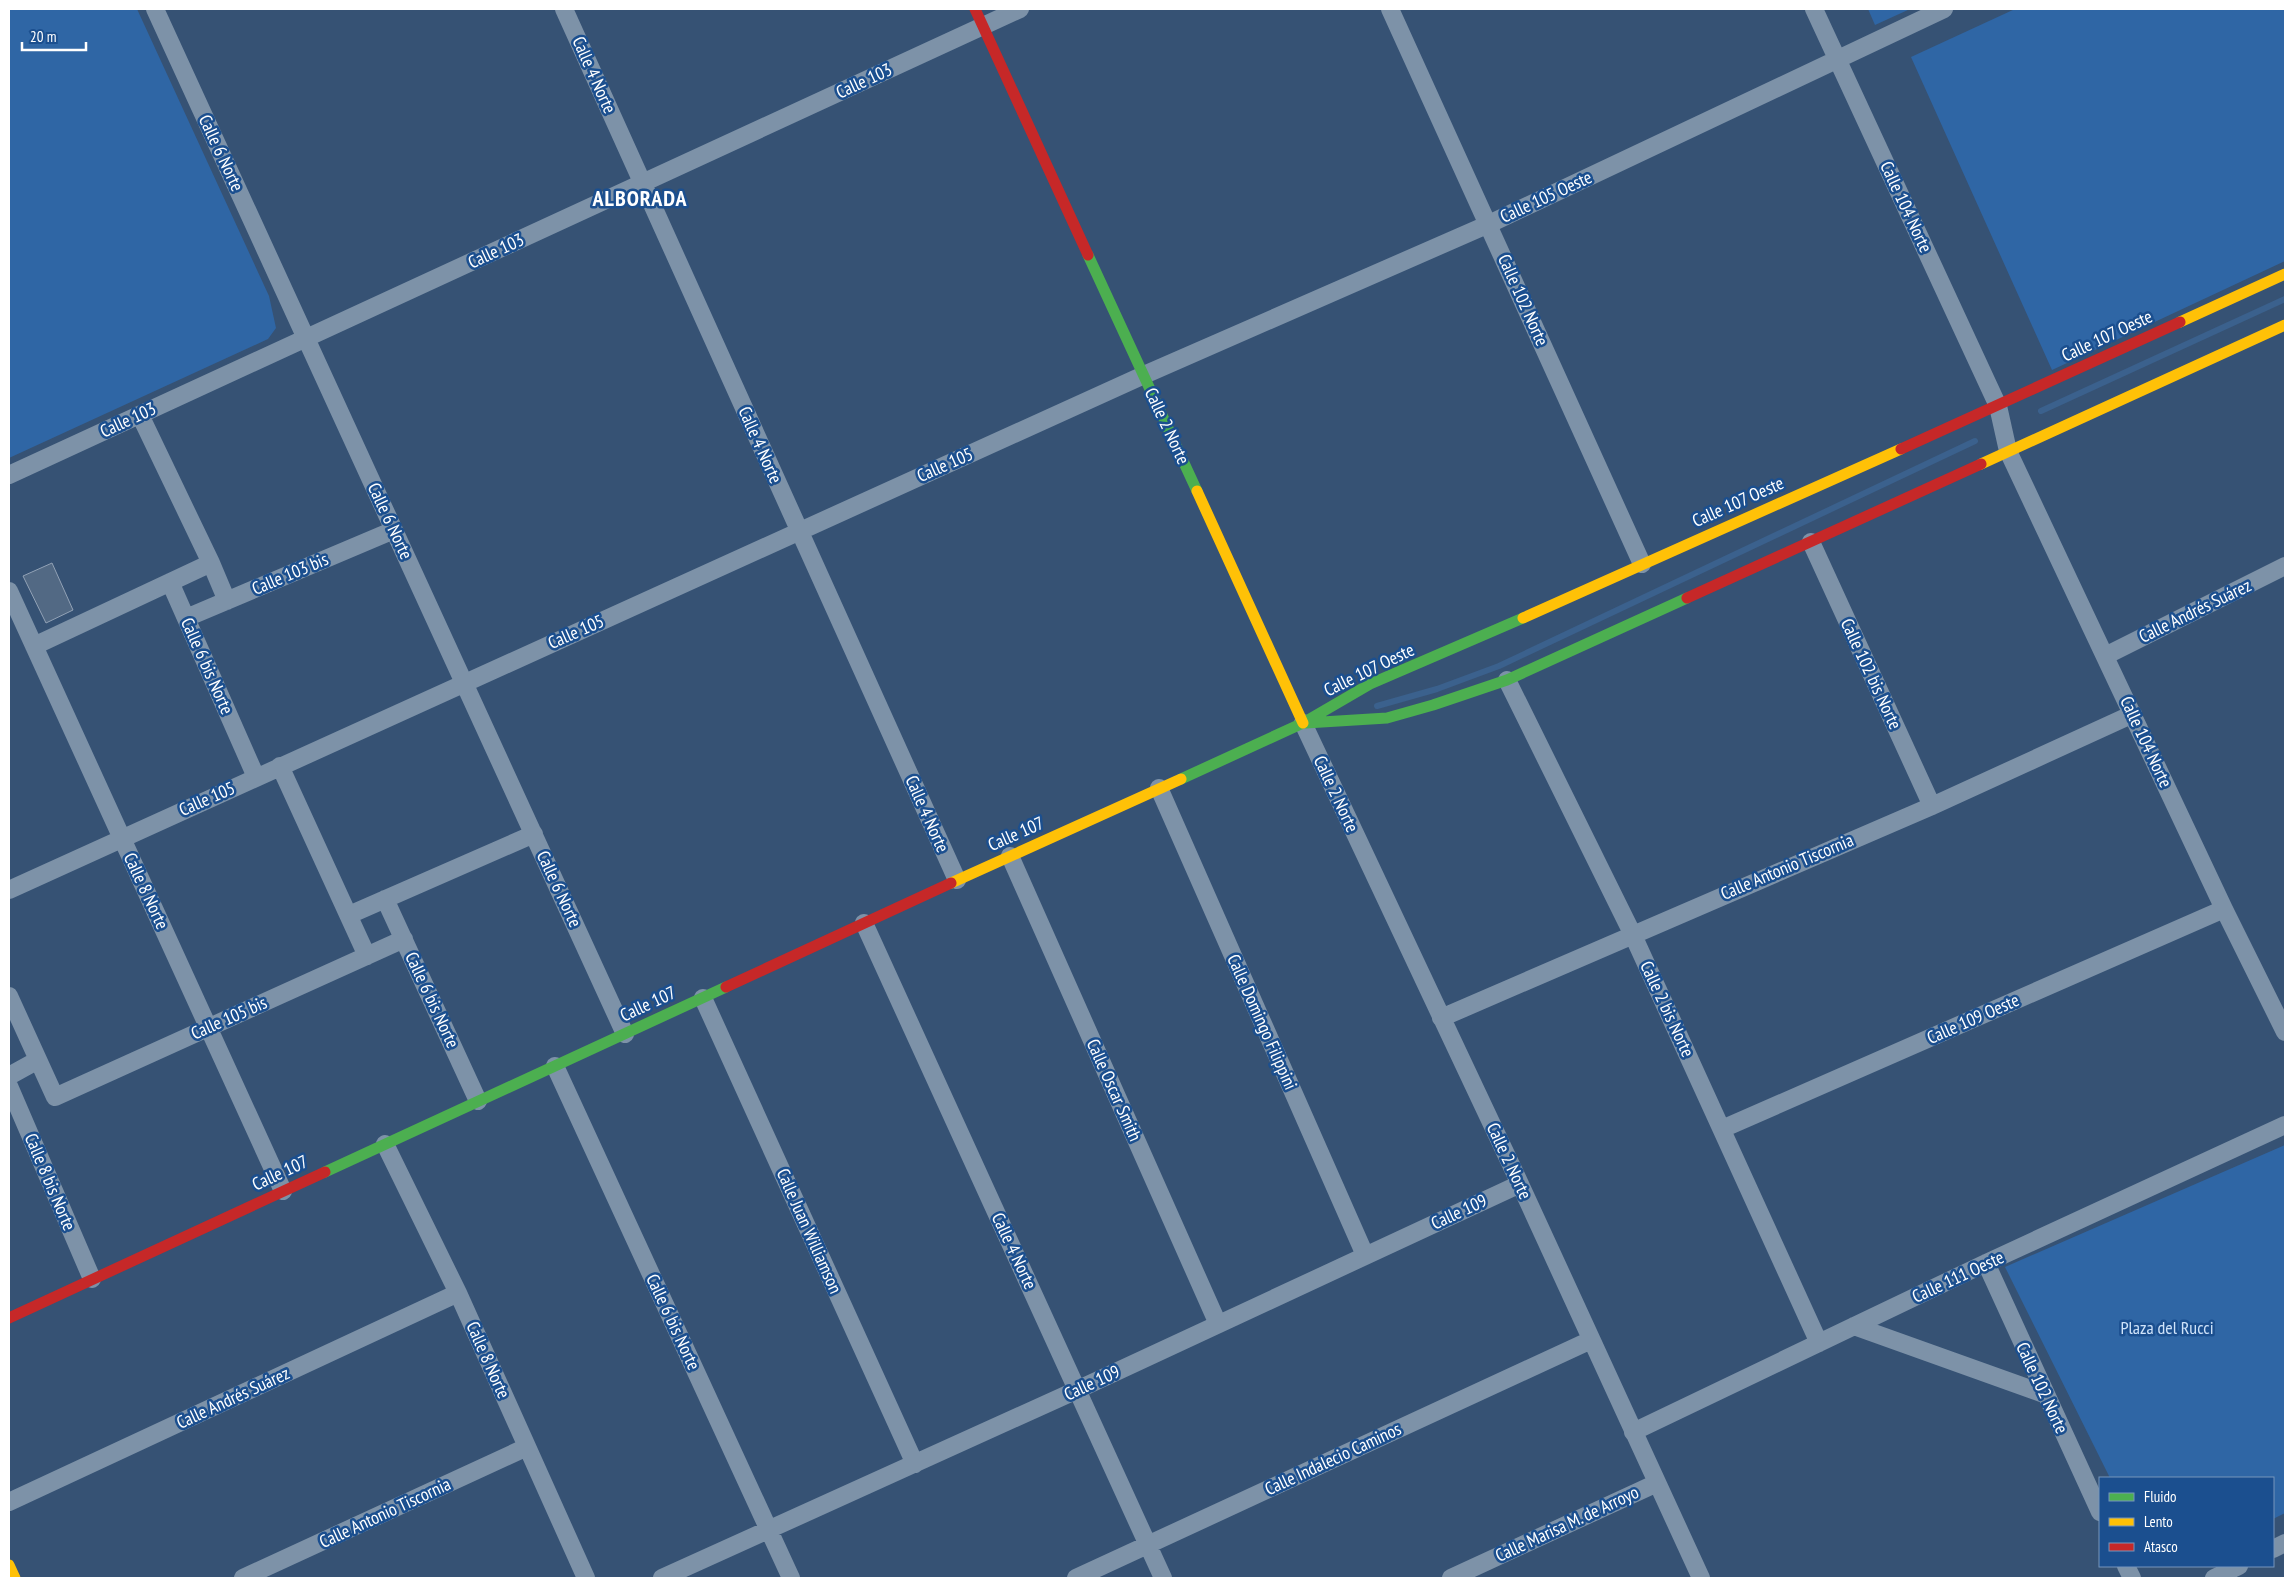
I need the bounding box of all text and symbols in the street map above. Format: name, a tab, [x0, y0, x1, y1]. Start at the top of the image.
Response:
scale bar	[22, 20, 86, 52]
text: 20 m	[30, 27, 56, 46]
street label: Calle 4 Norte	[567, 33, 622, 117]
street label: Calle 103	[832, 58, 895, 103]
street label: Calle 6 Norte	[194, 111, 249, 195]
street label: Calle 104 Norte	[1875, 158, 1938, 256]
street label: Calle 105 Oeste	[1496, 165, 1595, 228]
district label: ALBORADA	[592, 184, 687, 212]
street label: Calle 103	[464, 228, 527, 273]
street label: Calle 102 Norte	[1493, 250, 1554, 349]
street label: Calle 107 Oeste	[2058, 304, 2156, 367]
street label: Calle 2 Norte	[1140, 384, 1195, 468]
street label: Calle 103	[96, 397, 159, 442]
street label: Calle 4 Norte	[733, 403, 788, 487]
street label: Calle 105	[913, 442, 976, 487]
street label: Calle 107 Oeste	[1688, 471, 1787, 532]
street label: Calle 6 Norte	[363, 479, 418, 563]
street label: Calle 103 bis	[248, 547, 331, 600]
street label: Calle Andrés Suárez	[2135, 573, 2255, 648]
street label: Calle 105	[544, 609, 607, 654]
street label: Calle 6 bis Norte	[176, 614, 239, 718]
street label: Calle 102 bis Norte	[1836, 615, 1907, 733]
street label: Calle 107 Oeste	[1320, 638, 1418, 701]
street label: Calle 104 Norte	[2115, 693, 2178, 791]
street label: Calle 2 Norte	[1309, 752, 1364, 836]
street label: Calle 4 Norte	[900, 772, 955, 856]
street label: Calle 105	[175, 776, 238, 821]
street label: Calle 107	[984, 811, 1047, 856]
street label: Calle Antonio Tiscornia	[1717, 828, 1857, 905]
street label: Calle 6 Norte	[532, 847, 587, 931]
street label: Calle 8 Norte	[119, 849, 174, 933]
street label: Calle 6 bis Norte	[400, 948, 465, 1052]
street label: Calle Domingo Filippini	[1222, 951, 1303, 1093]
street label: Calle 2 bis Norte	[1635, 957, 1700, 1061]
street label: Calle 107	[616, 981, 679, 1026]
street label: Calle 109 Oeste	[1923, 988, 2023, 1049]
street label: Calle 105 bis	[187, 991, 270, 1044]
street label: Calle Oscar Smith	[1082, 1035, 1147, 1144]
street label: Calle 2 Norte	[1482, 1119, 1537, 1203]
street label: Calle 8 bis Norte	[20, 1130, 81, 1234]
street label: Calle 107	[248, 1150, 311, 1195]
street label: Calle Juan Williamson	[772, 1165, 847, 1297]
street label: Calle 109	[1427, 1189, 1490, 1234]
street label: Calle 4 Norte	[987, 1209, 1042, 1293]
street label: Calle 111 Oeste	[1908, 1245, 2007, 1308]
street label: Calle 6 bis Norte	[641, 1270, 706, 1374]
park label: Plaza del Rucci	[2120, 1316, 2214, 1339]
street label: Calle 8 Norte	[461, 1318, 516, 1402]
street label: Calle 102 Norte	[2011, 1339, 2074, 1437]
street label: Calle 109	[1060, 1360, 1123, 1405]
street label: Calle Andrés Suárez	[173, 1361, 293, 1434]
street label: Calle Indalecio Caminos	[1261, 1417, 1405, 1500]
street label: Calle Antonio Tiscornia	[316, 1472, 454, 1553]
legend	[2099, 1477, 2274, 1567]
street label: Calle Marisa M. de Arroyo	[1491, 1480, 1642, 1567]
text: Fluido	[2144, 1487, 2176, 1506]
text: Lento	[2144, 1512, 2173, 1531]
text: Atasco	[2144, 1537, 2178, 1556]

